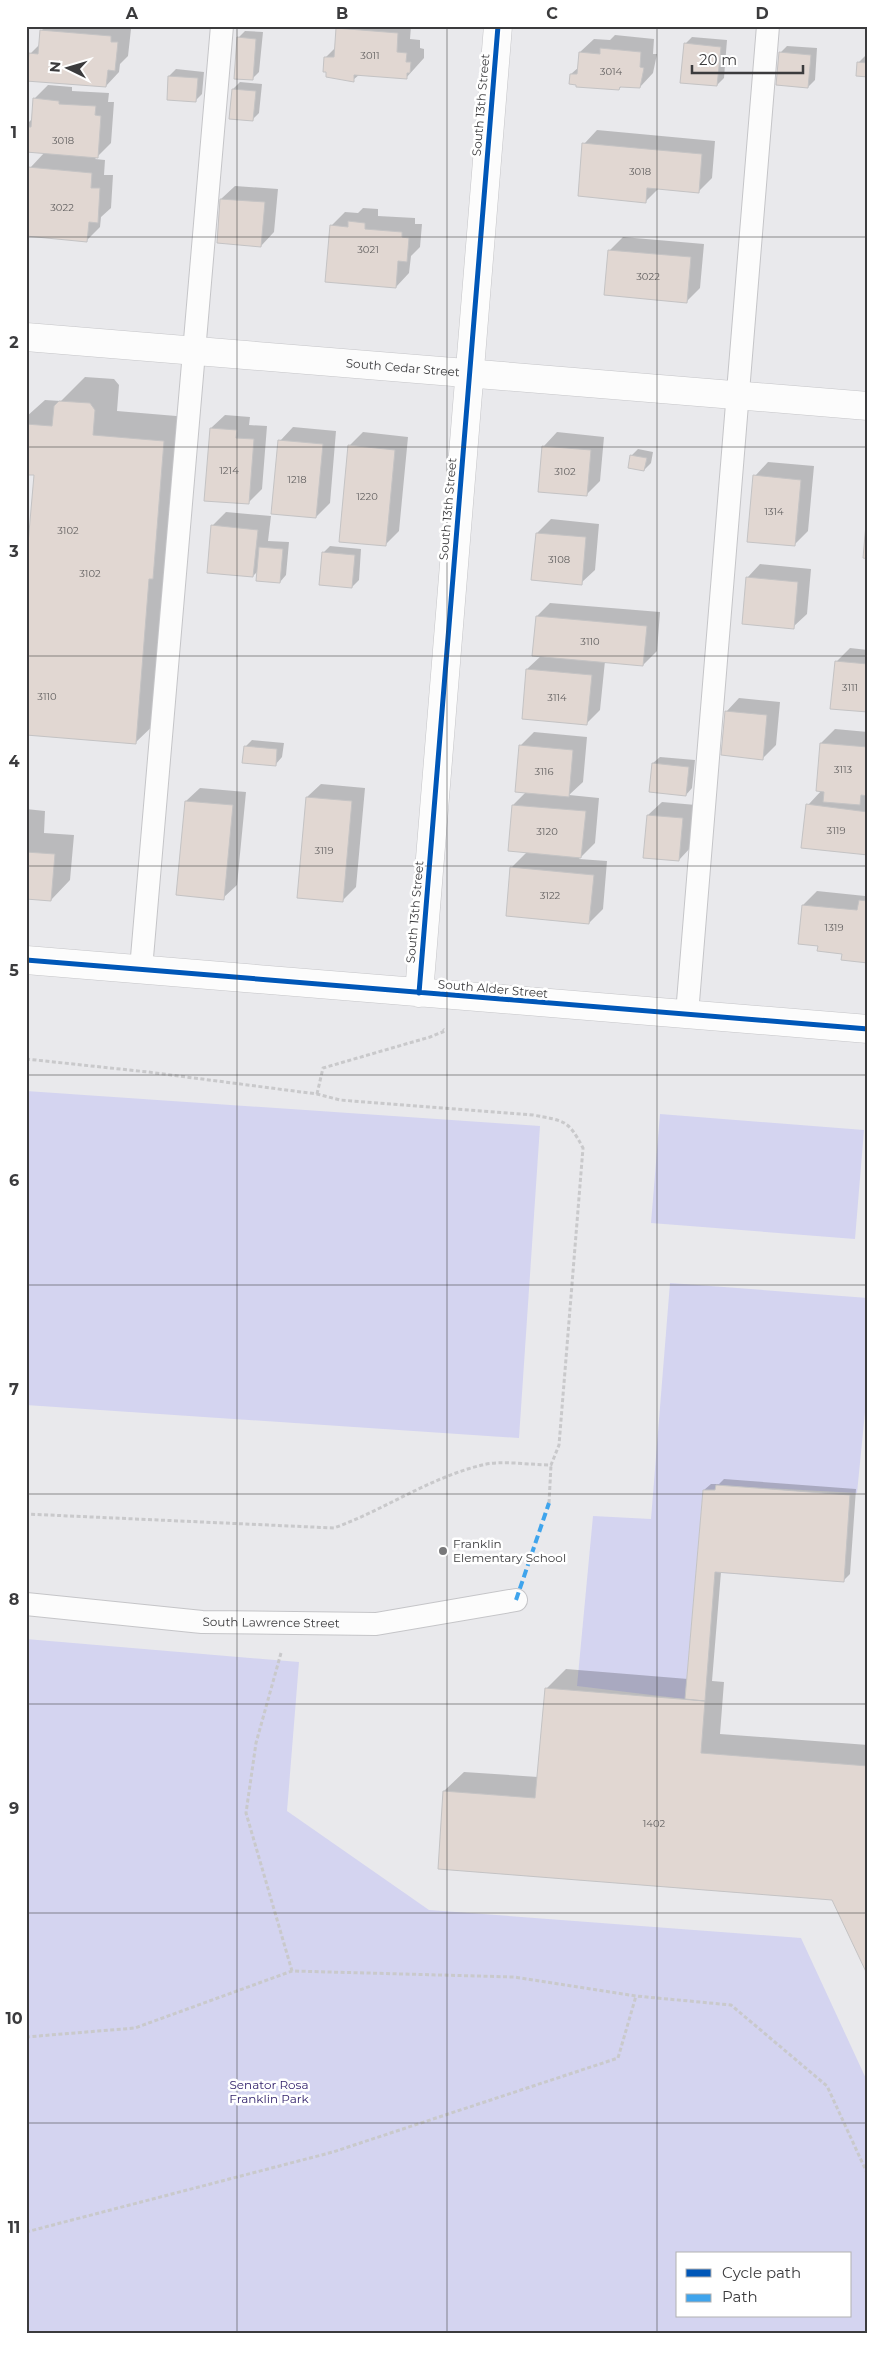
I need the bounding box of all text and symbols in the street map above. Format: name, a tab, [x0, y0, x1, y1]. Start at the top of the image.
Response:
text: A	[125, 4, 139, 23]
text: B	[336, 4, 348, 23]
text: C	[546, 4, 558, 23]
text: D	[755, 4, 769, 23]
north arrow	[42, 42, 92, 92]
scale bar	[692, 42, 803, 74]
house number: 3011	[360, 49, 380, 62]
text: 20 m	[699, 50, 737, 69]
street label: South 13th Street	[469, 53, 492, 157]
text: N	[46, 60, 65, 73]
house number: 3014	[600, 65, 623, 78]
text: 1	[11, 123, 17, 142]
house number: 3018	[52, 134, 74, 147]
house number: 3018	[629, 165, 651, 178]
house number: 3022	[50, 201, 74, 214]
house number: 3021	[357, 243, 379, 256]
house number: 3022	[636, 270, 660, 283]
text: 2	[9, 333, 19, 352]
street label: South Cedar Street	[345, 355, 460, 380]
street label: South 13th Street	[436, 457, 459, 561]
house number: 1214	[219, 464, 239, 477]
house number: 3102	[554, 465, 576, 478]
house number: 1218	[287, 473, 307, 486]
house number: 1220	[356, 490, 378, 503]
house number: 1314	[764, 505, 784, 518]
house number: 3102	[57, 524, 79, 537]
text: 3	[8, 542, 19, 561]
house number: 3108	[548, 553, 570, 566]
house number: 3102	[79, 567, 101, 580]
house number: 3110	[580, 635, 600, 648]
house number: 3111	[842, 681, 858, 694]
house number: 3110	[37, 690, 57, 703]
house number: 3114	[547, 691, 567, 704]
text: 4	[8, 752, 20, 771]
house number: 3113	[834, 763, 853, 776]
house number: 3116	[535, 765, 553, 778]
house number: 3119	[827, 824, 845, 837]
house number: 3120	[536, 825, 558, 838]
house number: 3119	[315, 844, 333, 857]
street label: South 13th Street	[403, 860, 426, 964]
house number: 3122	[540, 889, 561, 902]
house number: 1319	[825, 921, 843, 934]
text: 5	[9, 961, 19, 980]
street label: South Alder Street	[437, 976, 549, 1001]
text: 6	[9, 1171, 19, 1190]
text: 7	[9, 1380, 19, 1399]
place label: Franklin Elementary School	[453, 1536, 566, 1565]
marker: Franklin Elementary School	[437, 1545, 449, 1557]
text: 8	[9, 1590, 19, 1609]
street label: South Lawrence Street	[202, 1614, 340, 1631]
text: 9	[9, 1799, 19, 1818]
house number: 1402	[643, 1817, 666, 1830]
text: 10	[5, 2009, 23, 2028]
park label: Senator Rosa Franklin Park	[229, 2077, 309, 2106]
text: 11	[8, 2218, 20, 2237]
legend	[676, 2252, 852, 2318]
text: Cycle path	[722, 2263, 801, 2282]
text: Path	[722, 2287, 758, 2306]

